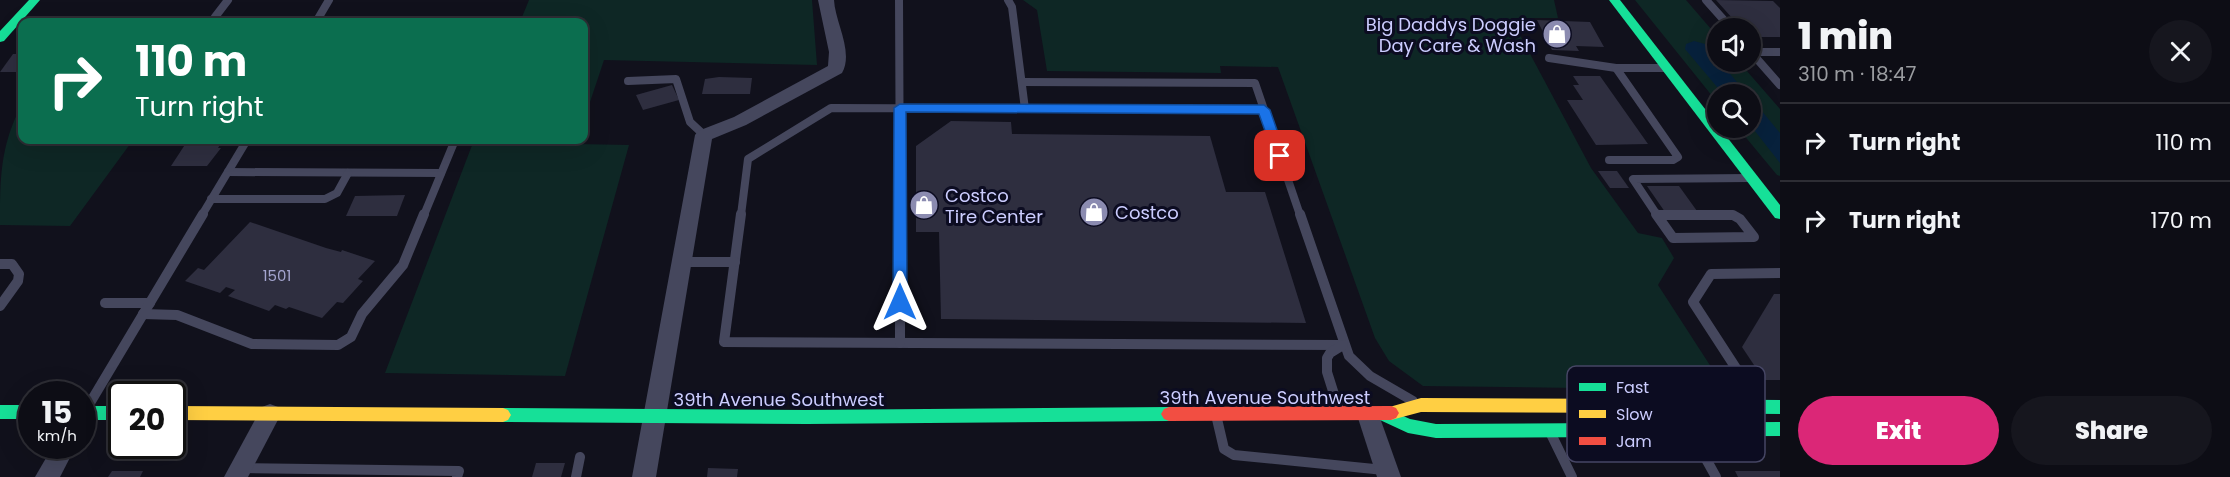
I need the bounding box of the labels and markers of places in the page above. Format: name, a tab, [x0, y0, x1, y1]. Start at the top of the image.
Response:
place label: Big Daddys Doggie Day Care & Wash	[1366, 12, 1536, 58]
shop icon: Big Daddys Doggie Day Care & Wash	[1541, 18, 1573, 50]
pin	[1254, 130, 1305, 181]
place label: Costco Tire Center	[945, 183, 1043, 229]
shop icon: Costco Tire Center	[908, 189, 940, 221]
shop icon: Costco	[1078, 196, 1110, 228]
place label: Costco	[1115, 200, 1179, 225]

